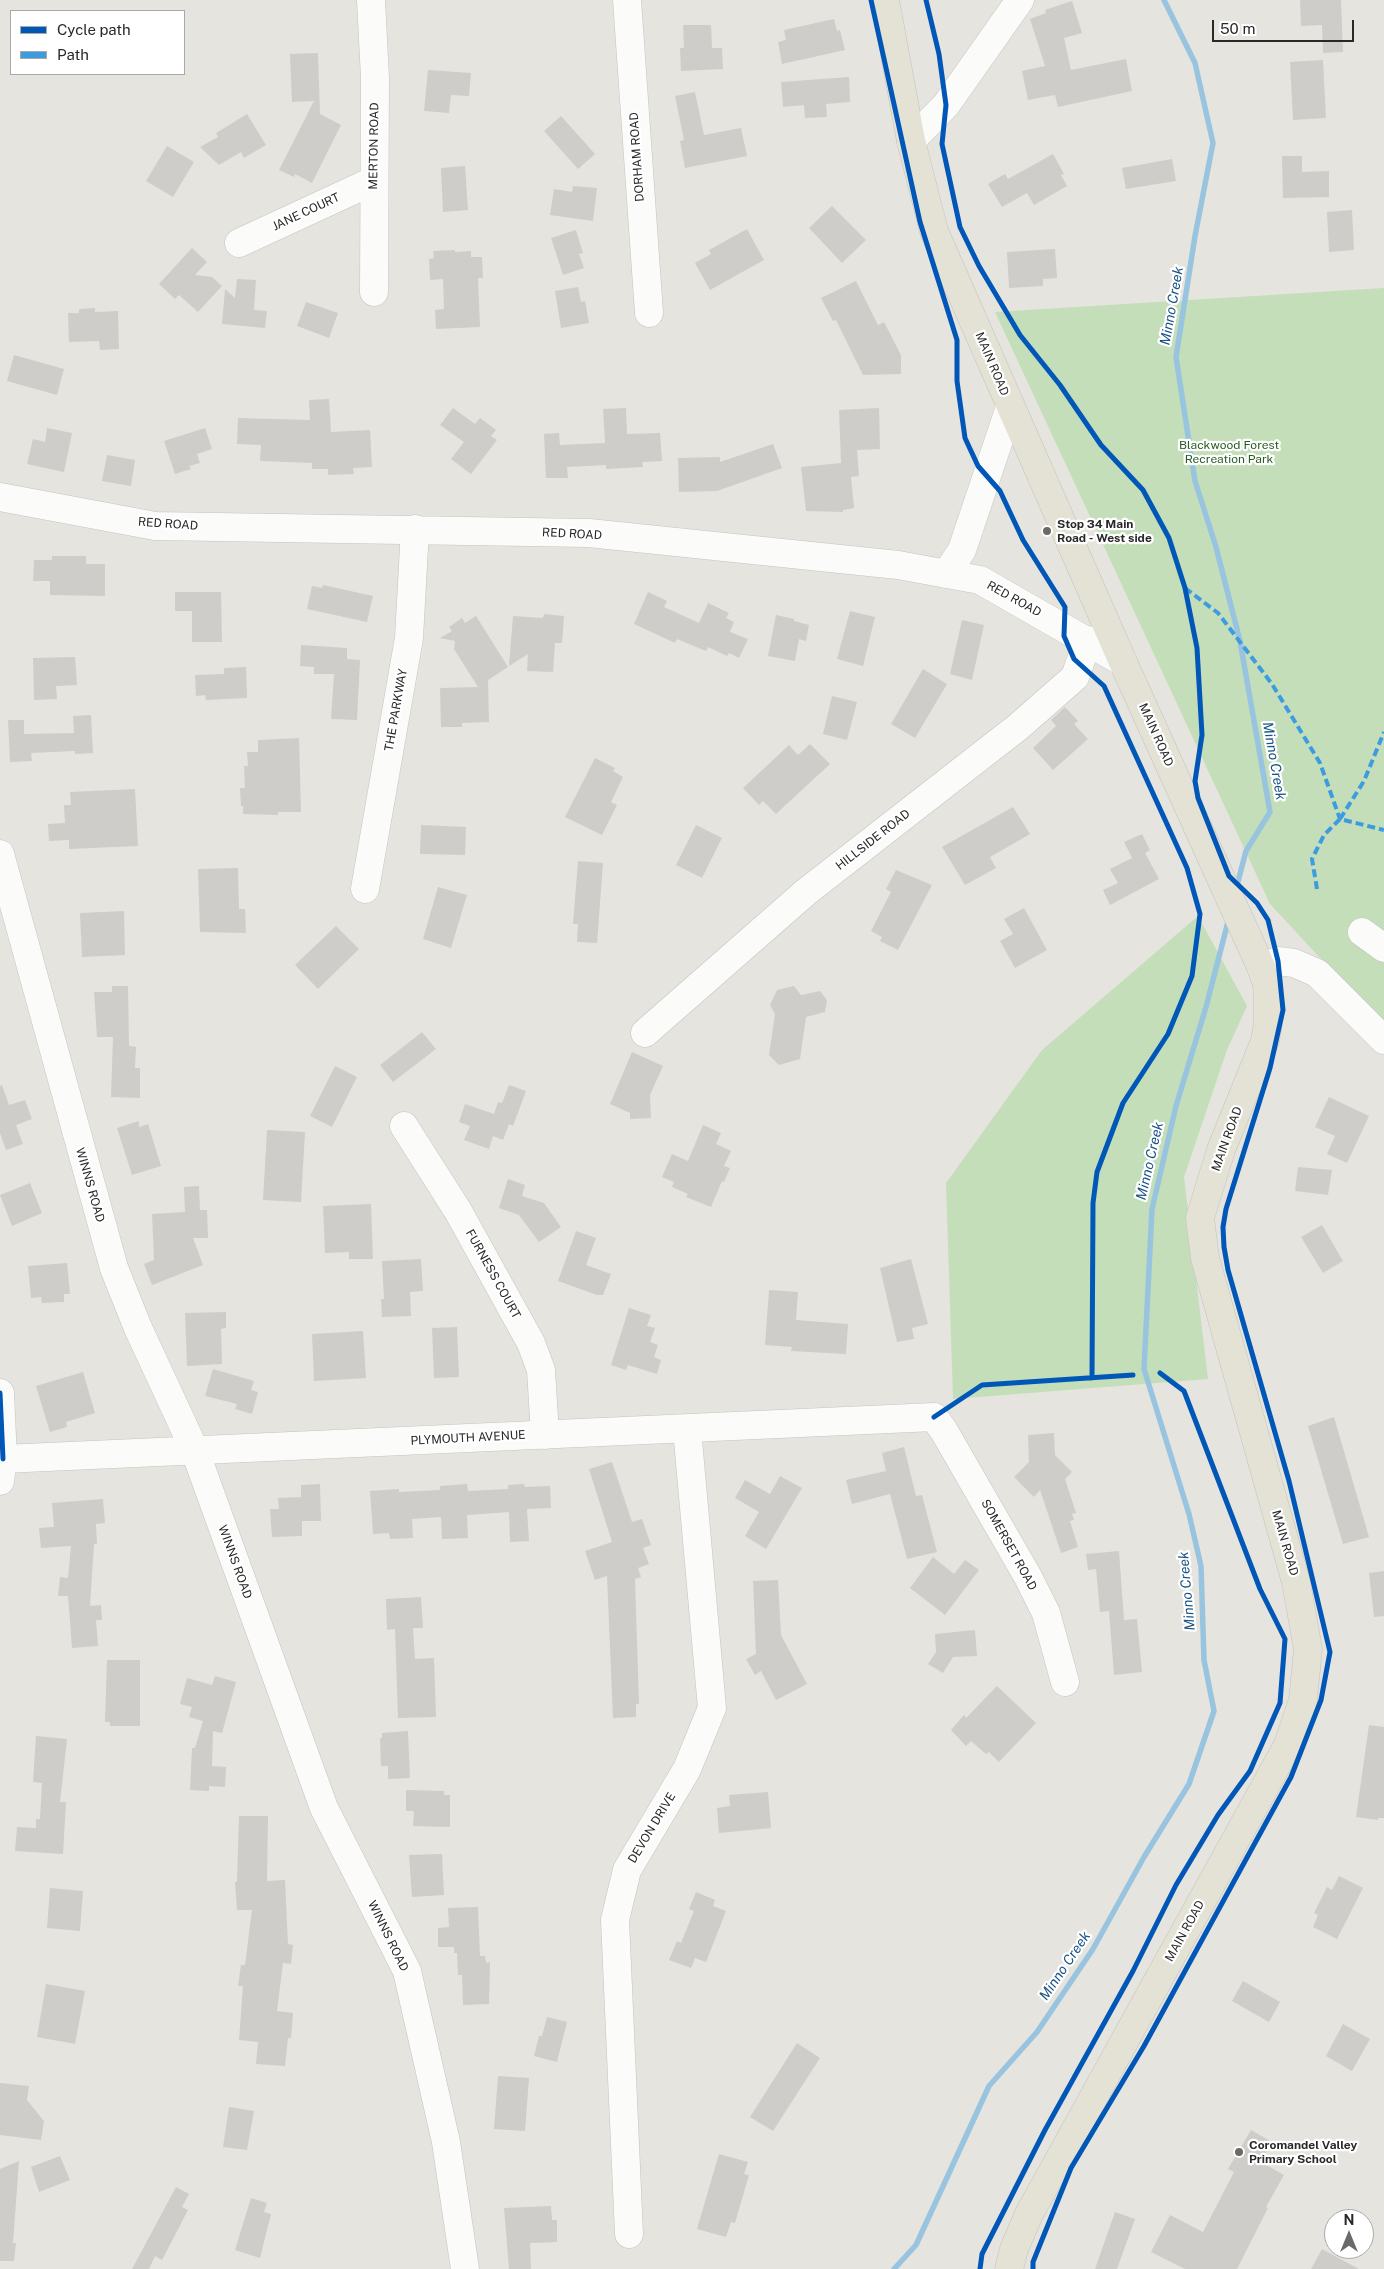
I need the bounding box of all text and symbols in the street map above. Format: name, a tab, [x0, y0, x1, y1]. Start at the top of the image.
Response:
legend	[10, 10, 185, 75]
scale bar	[1214, 10, 1356, 42]
text: 50 m	[1220, 20, 1255, 37]
text: Cycle path	[57, 21, 131, 38]
text: Path	[57, 46, 89, 63]
street label: MERTON ROAD	[366, 102, 382, 190]
street label: DORHAM ROAD	[627, 112, 647, 202]
street label: JANE COURT	[270, 190, 342, 234]
water label: Minno Creek	[1157, 265, 1187, 347]
street label: MAIN ROAD	[972, 330, 1012, 398]
park label: Blackwood Forest Recreation Park	[1179, 438, 1279, 466]
street label: RED ROAD	[138, 515, 198, 533]
place label: Stop 34 Main Road - West side	[1057, 517, 1152, 545]
street label: RED ROAD	[542, 525, 602, 543]
marker: Stop 34 Main Road - West side	[1041, 525, 1053, 537]
street label: RED ROAD	[984, 578, 1044, 620]
street label: THE PARKWAY	[382, 668, 410, 752]
street label: MAIN ROAD	[1136, 701, 1176, 769]
water label: Minno Creek	[1259, 720, 1289, 802]
street label: HILLSIDE ROAD	[833, 807, 913, 873]
street label: MAIN ROAD	[1209, 1105, 1245, 1173]
water label: Minno Creek	[1133, 1120, 1167, 1202]
street label: WINNS ROAD	[72, 1146, 108, 1224]
street label: FURNESS COURT	[463, 1227, 523, 1321]
street label: PLYMOUTH AVENUE	[410, 1428, 526, 1448]
street label: SOMERSET ROAD	[978, 1497, 1040, 1593]
street label: MAIN ROAD	[1269, 1508, 1301, 1578]
street label: WINNS ROAD	[215, 1523, 255, 1601]
water label: Minno Creek	[1175, 1551, 1199, 1631]
street label: DEVON DRIVE	[625, 1790, 679, 1866]
street label: WINNS ROAD	[365, 1898, 411, 1974]
street label: MAIN ROAD	[1162, 1898, 1208, 1964]
water label: Minno Creek	[1036, 1928, 1094, 2004]
place label: Coromandel Valley Primary School	[1249, 2138, 1357, 2166]
marker: Coromandel Valley Primary School	[1233, 2146, 1245, 2158]
north arrow	[1324, 2209, 1374, 2259]
text: N	[1344, 2212, 1354, 2228]

